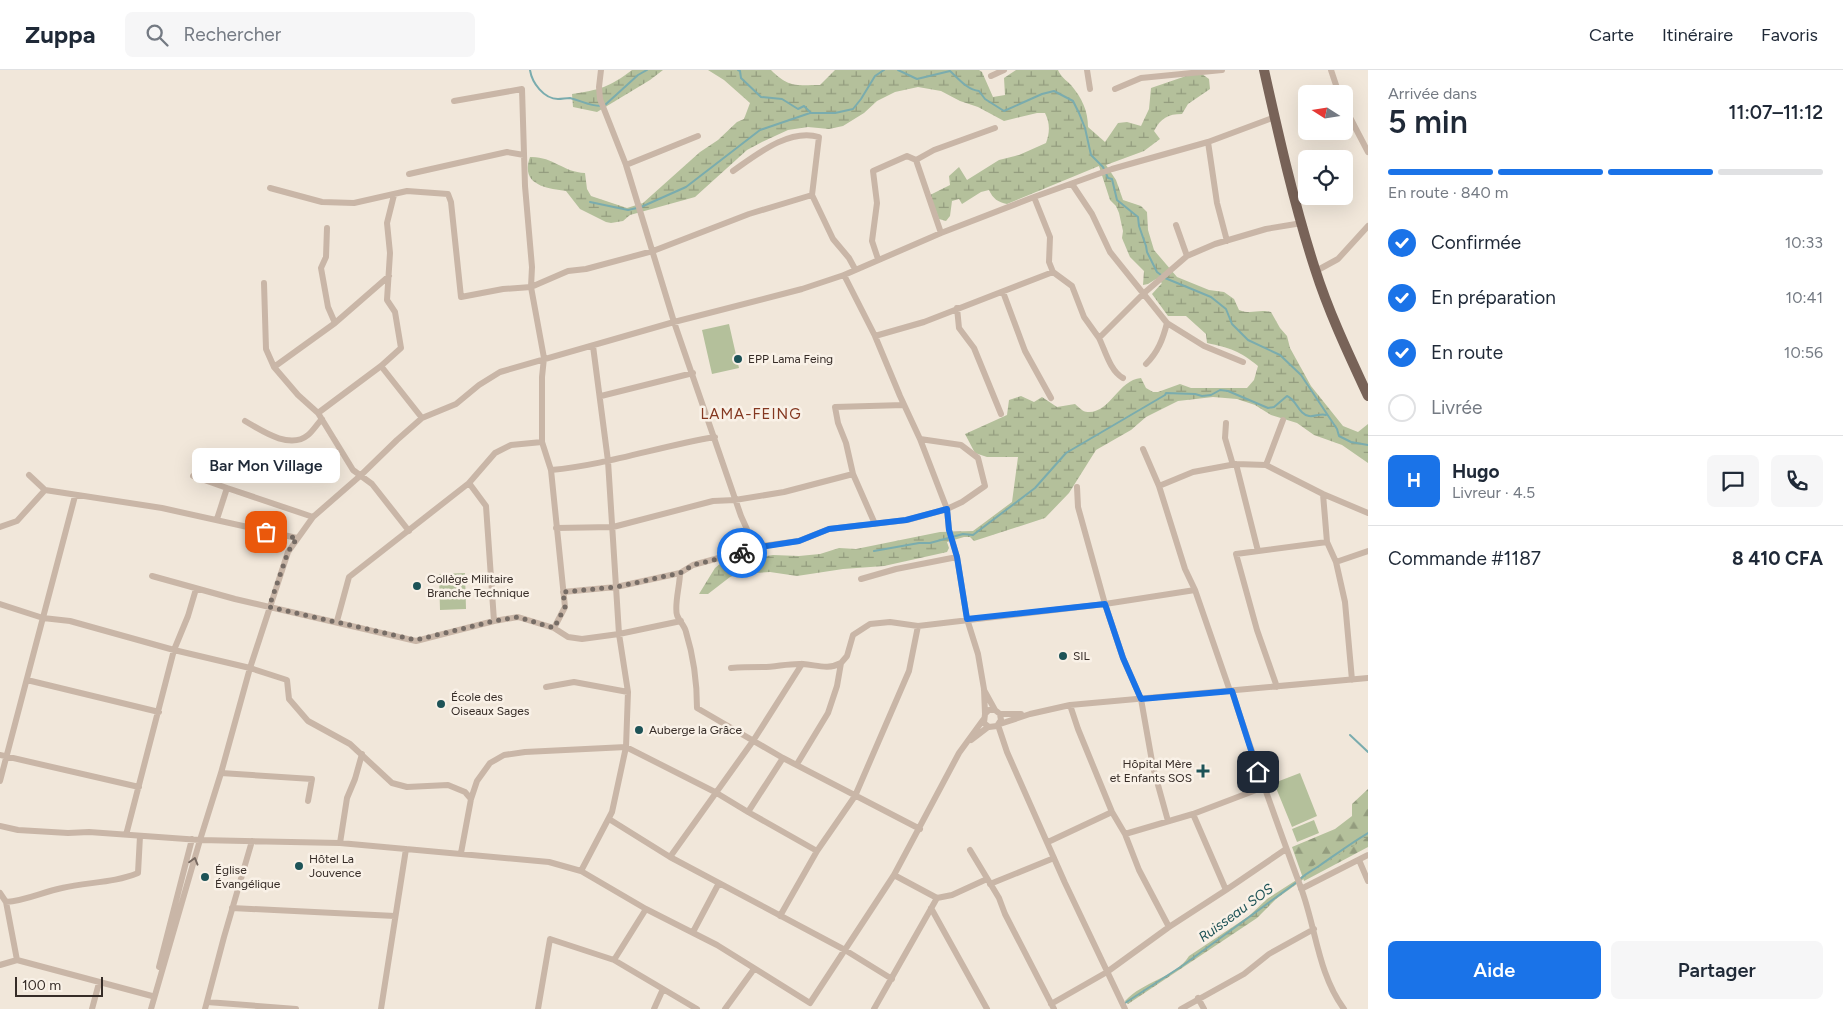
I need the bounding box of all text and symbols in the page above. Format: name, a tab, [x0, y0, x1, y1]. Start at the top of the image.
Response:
search box	[125, 12, 475, 57]
text: Zuppa	[25, 20, 95, 49]
icon: search	[143, 21, 171, 49]
text: Rechercher	[183, 23, 281, 46]
text: Carte	[1589, 24, 1634, 46]
text: Itinéraire	[1662, 24, 1733, 46]
text: Favoris	[1761, 24, 1818, 46]
text: Arrivée dans	[1388, 84, 1477, 103]
north arrow	[1298, 85, 1352, 140]
map controls	[1298, 85, 1353, 205]
text: 11:07–11:12	[1729, 101, 1823, 124]
text: 5 min	[1388, 103, 1468, 141]
button: locate	[1298, 150, 1353, 205]
text: En route · 840 m	[1388, 183, 1508, 202]
icon: check	[1388, 229, 1416, 257]
text: Confirmée	[1431, 231, 1521, 254]
text: 10:33	[1785, 233, 1823, 252]
icon: check	[1388, 284, 1416, 312]
text: En préparation	[1431, 286, 1556, 309]
text: 10:41	[1786, 288, 1823, 307]
icon: check	[1388, 339, 1416, 367]
text: En route	[1431, 341, 1503, 364]
text: 10:56	[1784, 343, 1823, 362]
place label: EPP Lama Feing	[748, 352, 833, 366]
marker: EPP Lama Feing	[732, 353, 744, 365]
text: Livrée	[1431, 396, 1482, 419]
district label: LAMA-FEING	[700, 405, 802, 423]
callout: Bar Mon Village	[192, 447, 340, 482]
button: chat	[1707, 455, 1759, 507]
button: phone	[1771, 455, 1823, 507]
text: Bar Mon Village	[209, 456, 323, 475]
text: Hugo	[1452, 460, 1500, 483]
text: H	[1407, 469, 1421, 492]
text: Livreur · 4.5	[1452, 483, 1535, 502]
pin	[245, 511, 287, 553]
icon: bag	[252, 518, 280, 546]
courier	[717, 528, 767, 578]
icon: bike	[728, 539, 756, 567]
text: Commande #1187	[1388, 547, 1541, 570]
text: 8 410 CFA	[1732, 547, 1823, 570]
place label: Collège Militaire Branche Technique	[427, 572, 530, 600]
marker: Collège Militaire Branche Technique	[411, 580, 423, 592]
place label: SIL	[1073, 649, 1091, 663]
marker: SIL	[1057, 650, 1069, 662]
place label: École des Oiseaux Sages	[451, 690, 530, 718]
marker: École des Oiseaux Sages	[435, 698, 447, 710]
place label: Auberge la Grâce	[649, 723, 743, 737]
marker: Auberge la Grâce	[633, 724, 645, 736]
pin	[1237, 751, 1279, 793]
place label: Hôpital Mère et Enfants SOS	[1110, 757, 1192, 785]
icon: home	[1244, 758, 1272, 786]
marker: Hôpital Mère et Enfants SOS	[1196, 764, 1210, 778]
place label: Hôtel La Jouvence	[309, 852, 362, 880]
one-way arrow	[188, 858, 198, 866]
marker: Hôtel La Jouvence	[293, 860, 305, 872]
place label: Église Évangélique	[215, 863, 281, 891]
marker: Église Évangélique	[199, 871, 211, 883]
water label: Ruisseau SOS	[1195, 880, 1277, 946]
button: Aide	[1388, 941, 1601, 999]
button: Partager	[1611, 941, 1823, 999]
scale bar	[15, 974, 102, 997]
text: 100 m	[22, 977, 61, 994]

